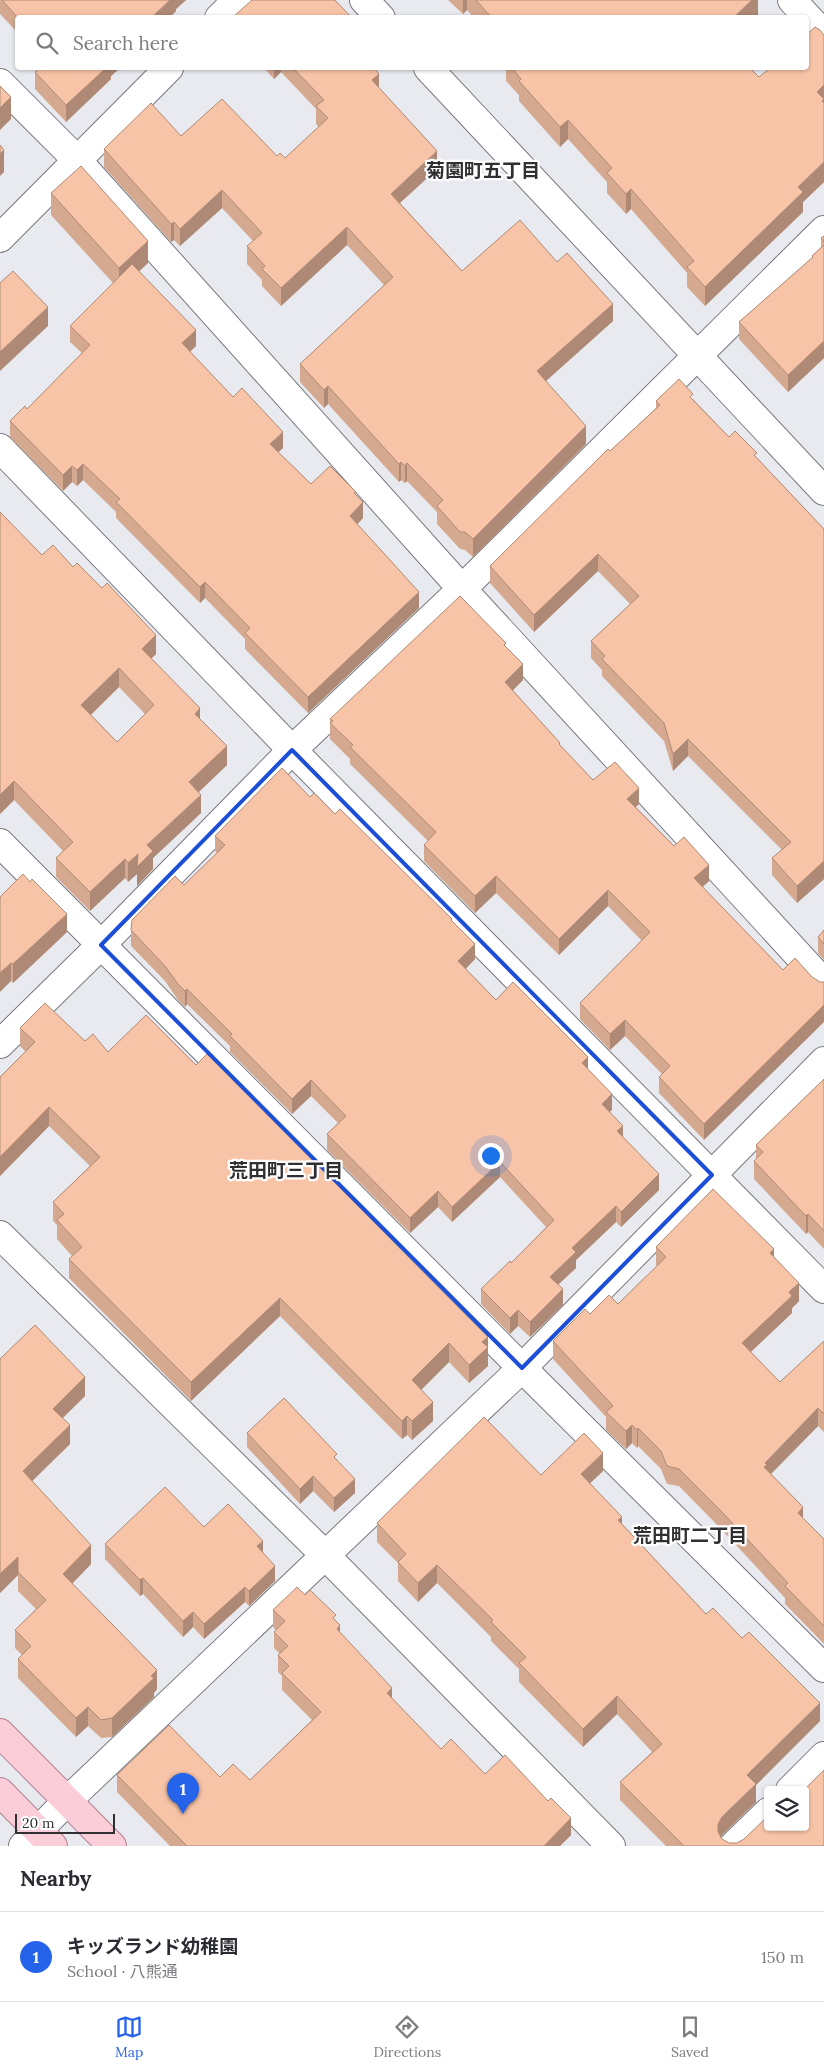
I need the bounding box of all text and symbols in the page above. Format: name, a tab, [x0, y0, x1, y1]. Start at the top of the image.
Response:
search box	[15, 15, 809, 70]
icon: search	[33, 29, 61, 57]
text: Search here	[73, 31, 179, 55]
district label: 菊園町五丁目	[426, 158, 540, 182]
your location	[478, 1143, 504, 1169]
district label: 荒田町三丁目	[229, 1158, 343, 1182]
district label: 荒田町二丁目	[633, 1523, 747, 1547]
pin: 1	[167, 1773, 199, 1814]
map controls	[764, 1786, 809, 1831]
button: layers	[764, 1786, 809, 1831]
scale bar	[15, 1811, 115, 1834]
text: 20 m	[22, 1814, 54, 1832]
text: Nearby	[20, 1865, 91, 1892]
text: キッズランド幼稚園	[67, 1934, 238, 1958]
text: 1	[33, 1947, 39, 1967]
text: 150 m	[761, 1947, 804, 1967]
text: School · 八熊通	[67, 1961, 178, 1981]
tab: Map	[115, 2013, 143, 2061]
tab: Directions	[373, 2013, 441, 2061]
tab: Saved	[671, 2013, 709, 2061]

